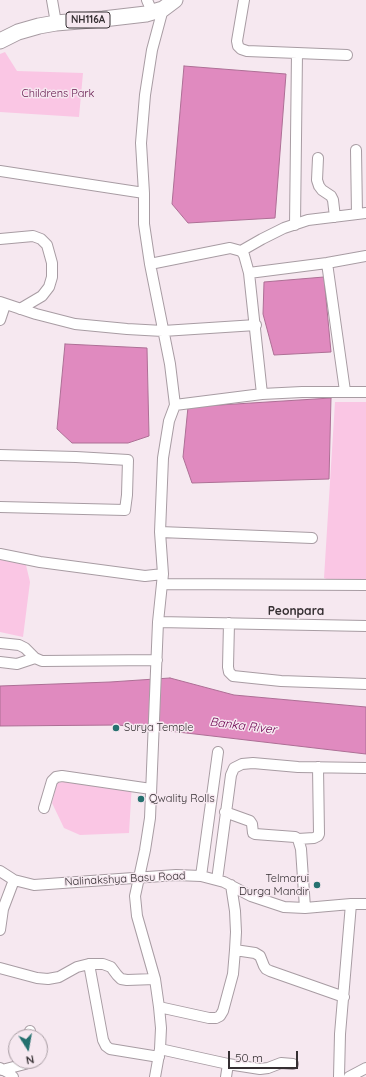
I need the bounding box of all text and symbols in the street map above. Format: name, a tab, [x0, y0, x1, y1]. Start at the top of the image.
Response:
road number: NH116A	[66, 12, 110, 28]
park label: Childrens Park	[22, 87, 94, 101]
district label: Peonpara	[268, 604, 324, 618]
water label: Banka River	[209, 715, 277, 737]
place label: Surya Temple	[124, 721, 193, 735]
marker: Surya Temple	[111, 723, 121, 733]
place label: Qwality Rolls	[149, 792, 215, 806]
marker: Qwality Rolls	[136, 794, 146, 804]
street label: Nalinakshya Basu Road	[64, 869, 186, 889]
place label: Telmarui Durga Mandir	[239, 872, 309, 898]
marker: Telmarui Durga Mandir	[312, 880, 322, 890]
north arrow	[8, 1029, 48, 1069]
scale bar	[230, 1043, 300, 1069]
text: 50 m	[235, 1050, 263, 1065]
text: N	[25, 1052, 35, 1067]

